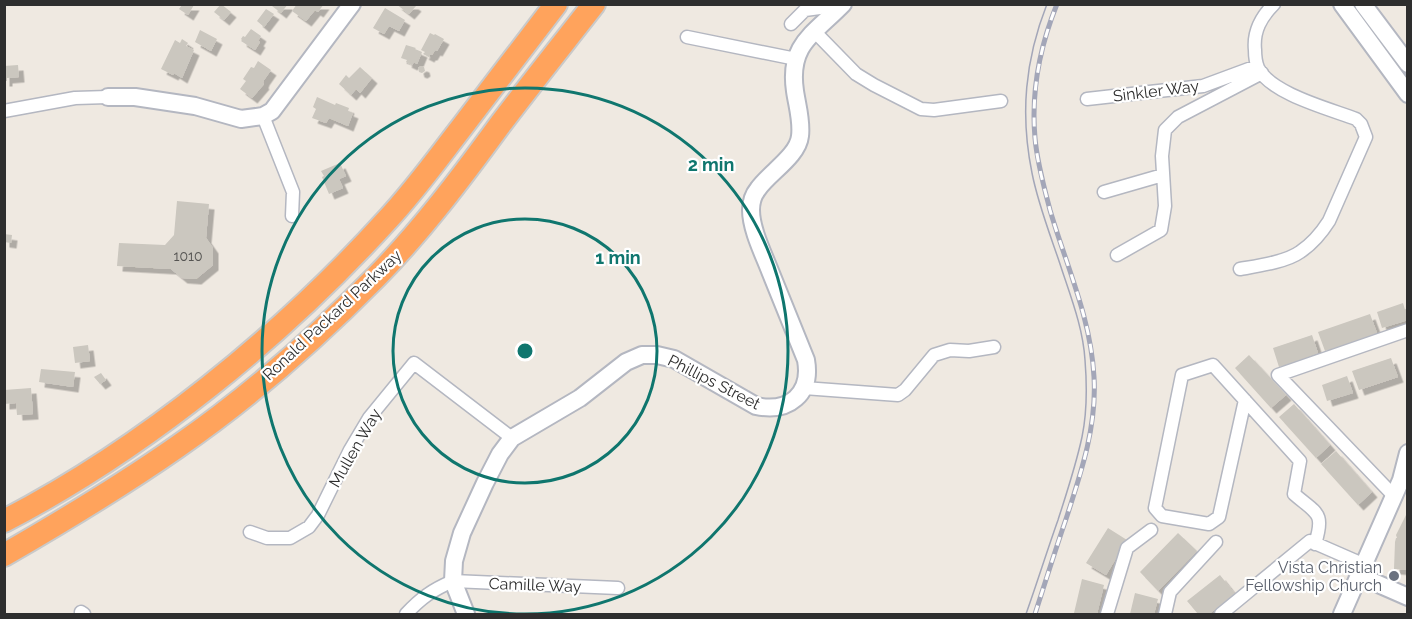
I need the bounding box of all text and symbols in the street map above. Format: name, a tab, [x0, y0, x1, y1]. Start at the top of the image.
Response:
street label: Sinkler Way	[1112, 76, 1200, 106]
text: 2 min	[688, 154, 734, 175]
street label: Ronald Packard Parkway	[259, 246, 406, 384]
text: 1 min	[595, 247, 641, 268]
house number: 1010	[173, 248, 203, 264]
centre of rings	[515, 341, 535, 361]
street label: Phillips Street	[665, 351, 764, 414]
street label: Mullen Way	[325, 405, 385, 491]
place label: Vista Christian Fellowship Church	[1245, 558, 1382, 595]
marker: Vista Christian Fellowship Church	[1387, 569, 1401, 583]
street label: Camille Way	[488, 574, 582, 596]

